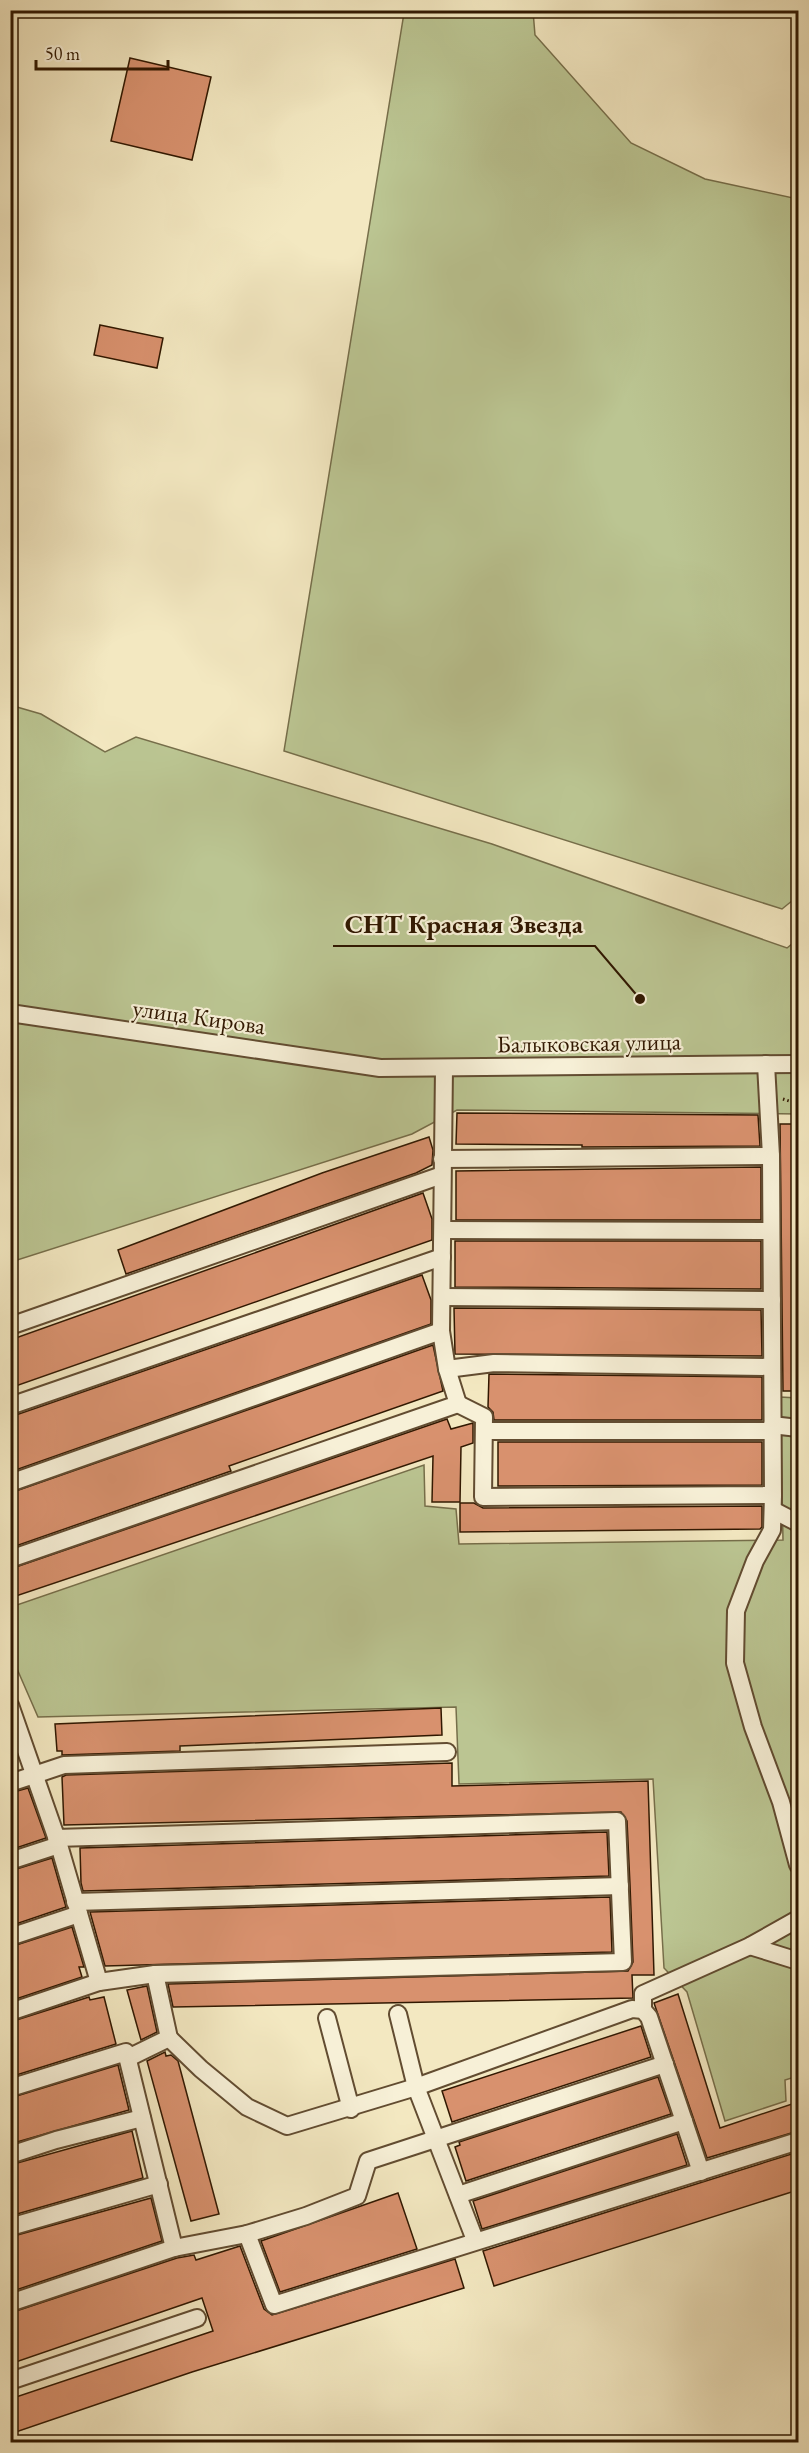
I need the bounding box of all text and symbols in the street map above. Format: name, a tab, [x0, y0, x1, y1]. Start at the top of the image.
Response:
scale bar	[36, 33, 168, 71]
text: 50 m	[45, 42, 80, 65]
callout: СНТ Красная Звезда	[333, 902, 595, 946]
text: СНТ Красная Звезда	[345, 907, 584, 941]
street label: улица Кирова	[131, 992, 268, 1041]
street label: Балыковская улица	[496, 1025, 682, 1060]

